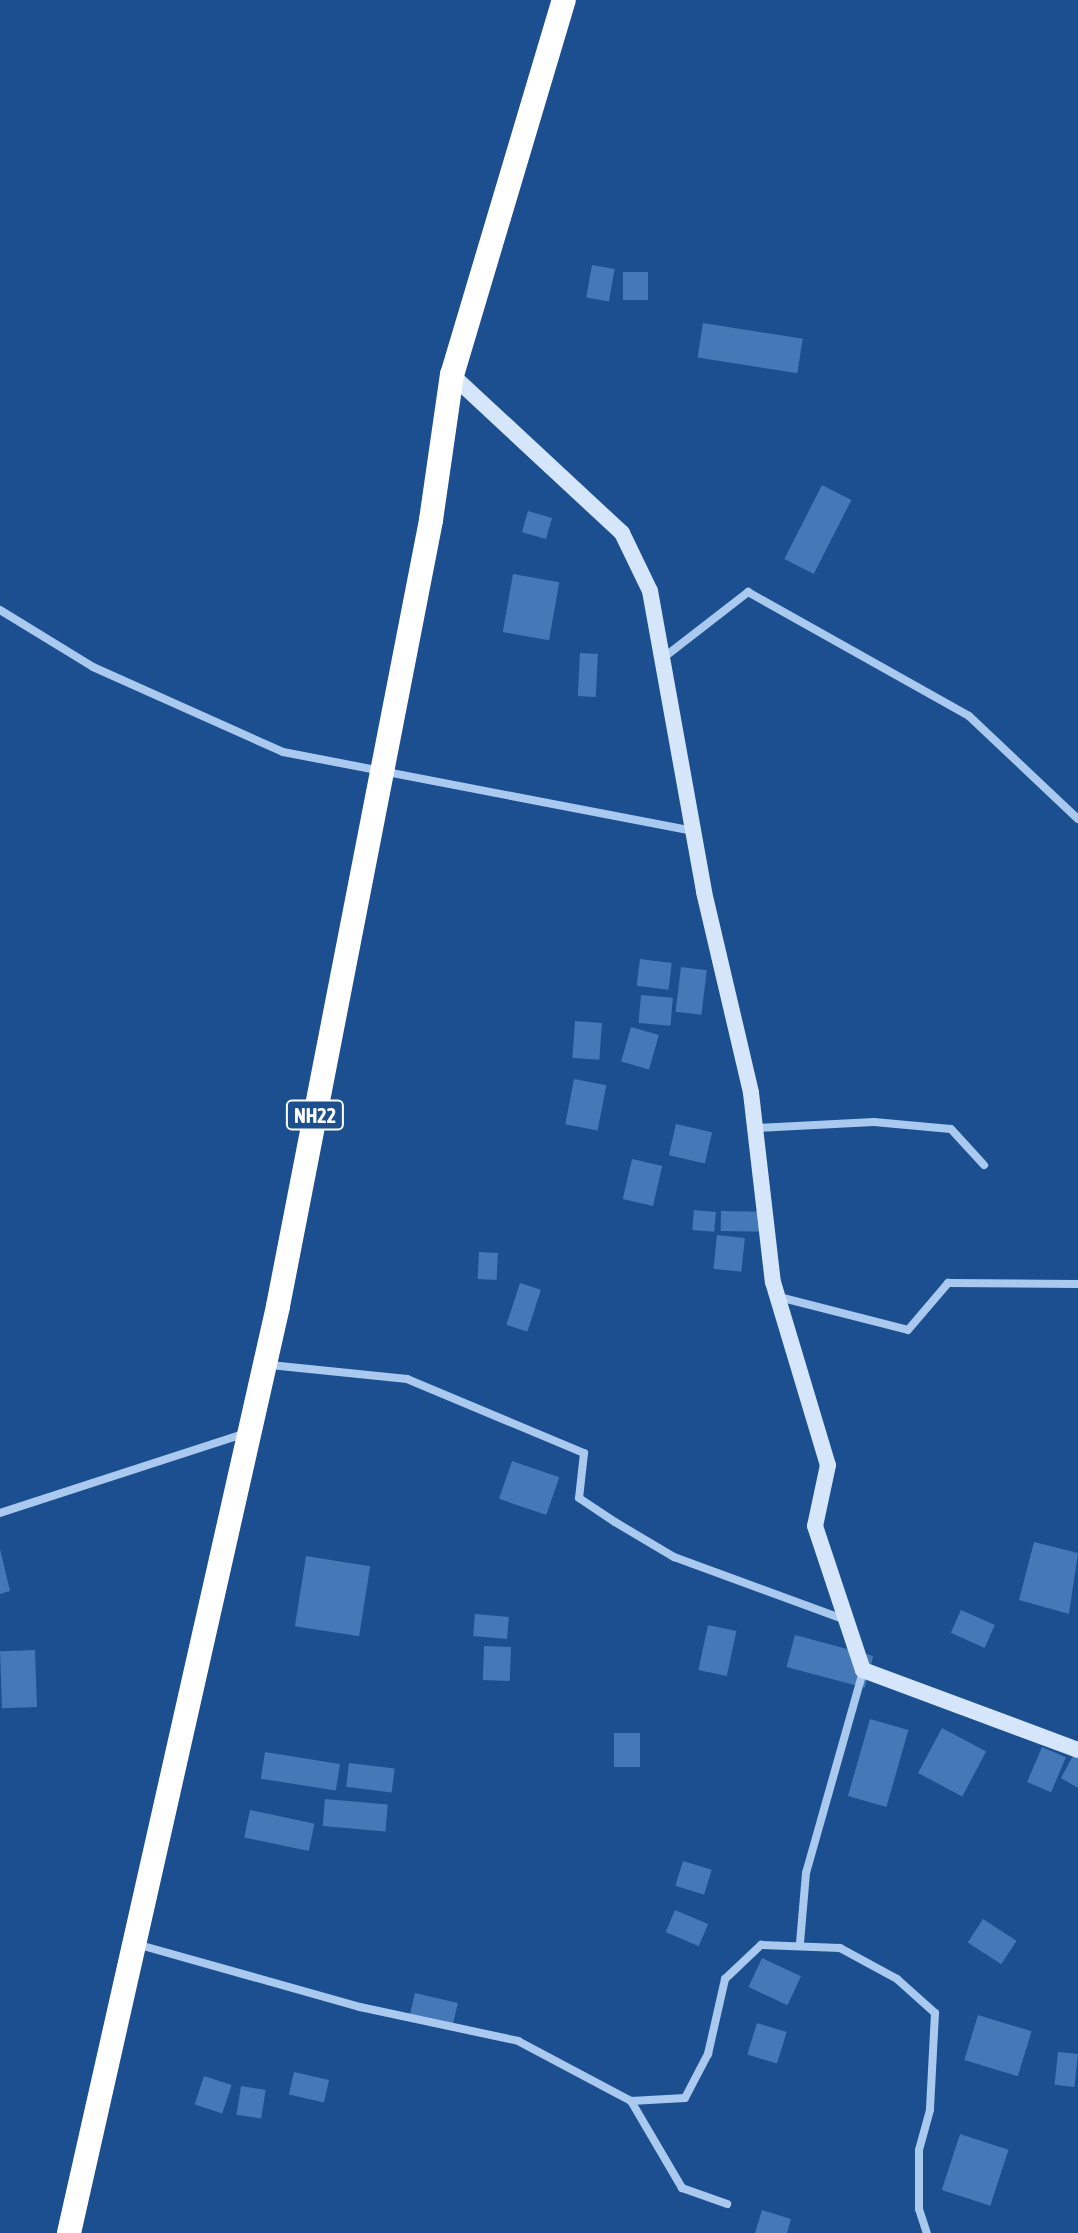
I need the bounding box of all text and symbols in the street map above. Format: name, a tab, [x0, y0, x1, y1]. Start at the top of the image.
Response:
road number: NH22	[285, 1099, 345, 1131]

